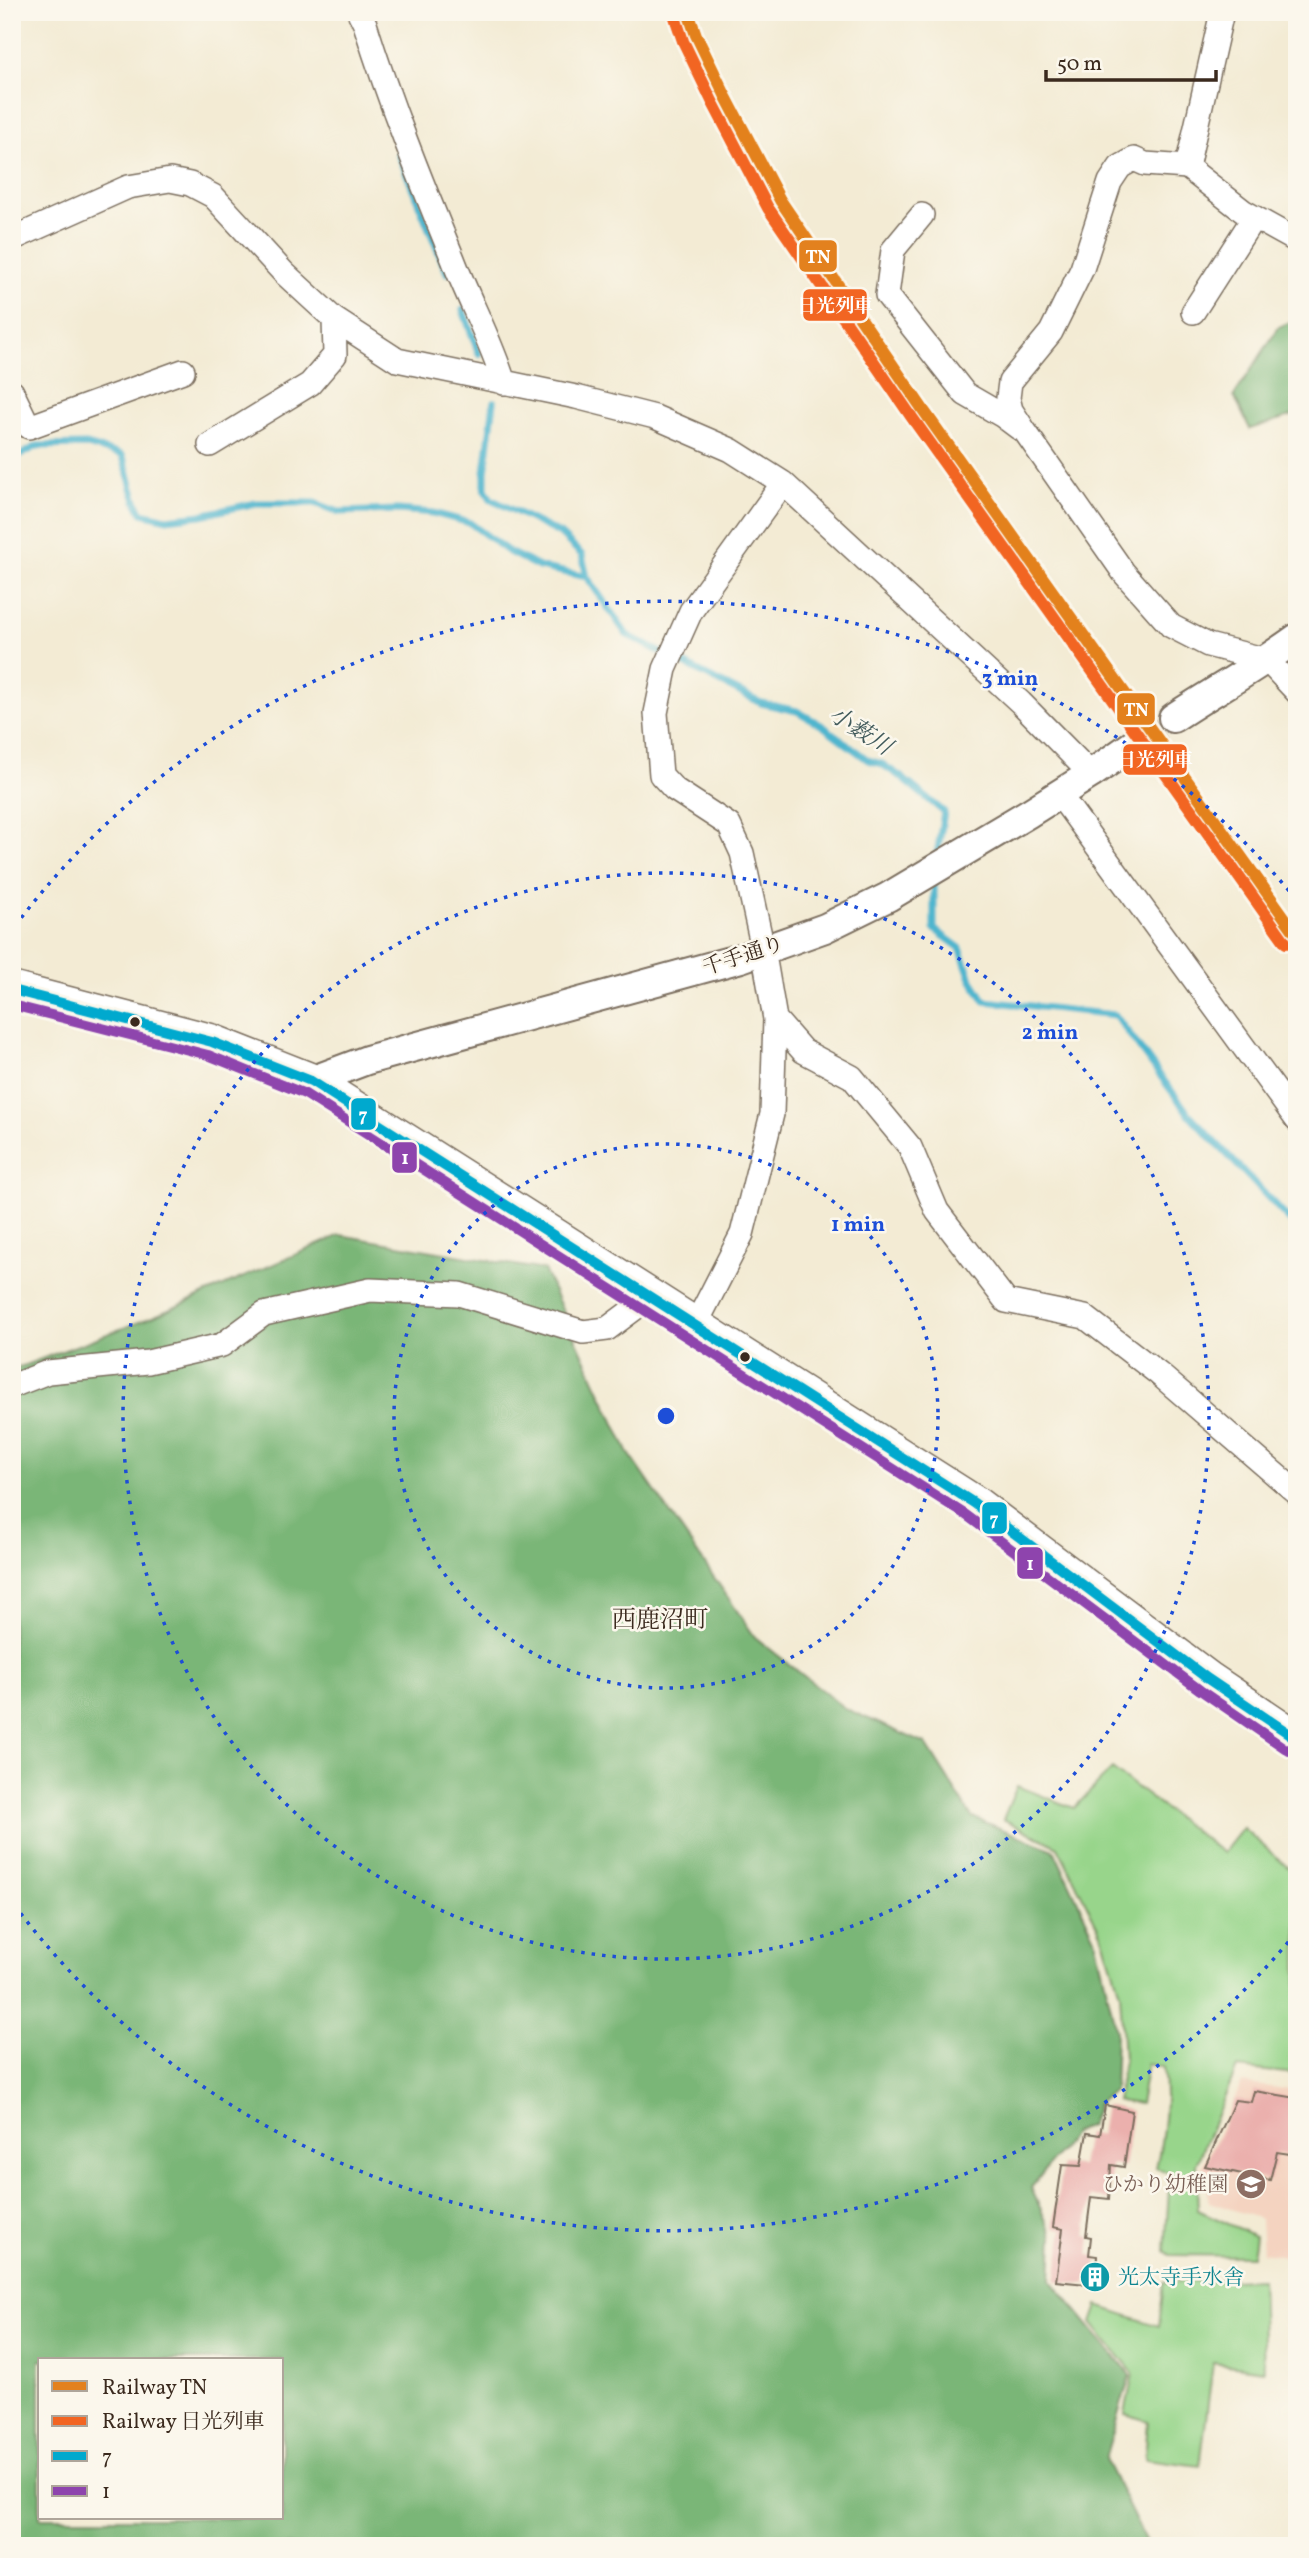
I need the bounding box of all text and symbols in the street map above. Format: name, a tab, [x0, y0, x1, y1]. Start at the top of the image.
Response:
scale bar	[1046, 38, 1216, 82]
text: 50 m	[1057, 50, 1102, 79]
line badge: TN	[798, 239, 838, 273]
text: TN	[805, 245, 831, 271]
line badge: 日光列車	[802, 288, 868, 322]
text: 日光列車	[797, 294, 873, 320]
text: 3 min	[982, 665, 1038, 694]
line badge: TN	[1116, 692, 1156, 726]
text: TN	[1123, 698, 1149, 724]
water label: 小薮川	[822, 699, 900, 766]
line badge: 日光列車	[1122, 743, 1188, 776]
text: 日光列車	[1117, 748, 1193, 774]
street label: 千手通り	[699, 930, 788, 983]
unlabelled marker	[128, 1015, 142, 1029]
text: 2 min	[1022, 1019, 1078, 1048]
line badge: 7	[350, 1097, 377, 1131]
text: 7	[358, 1103, 368, 1129]
line badge: 1	[391, 1141, 418, 1174]
text: 1	[401, 1146, 409, 1172]
text: 1 min	[831, 1211, 885, 1240]
unlabelled marker	[738, 1350, 752, 1364]
centre of rings	[654, 1404, 678, 1428]
line badge: 7	[981, 1501, 1008, 1535]
text: 7	[989, 1507, 999, 1533]
line badge: 1	[1016, 1546, 1044, 1580]
text: 1	[1026, 1552, 1034, 1578]
district label: 西鹿沼町	[612, 1604, 708, 1638]
school or university icon: ひかり幼稚園	[1234, 2167, 1268, 2201]
place label: ひかり幼稚園	[1102, 2171, 1228, 2200]
building icon: 光太寺手水舎	[1078, 2260, 1112, 2294]
place label: 光太寺手水舎	[1118, 2264, 1244, 2293]
legend	[38, 2358, 284, 2520]
text: Railway TN	[102, 2374, 207, 2403]
text: Railway 日光列車	[102, 2408, 264, 2437]
text: 7	[102, 2444, 112, 2473]
text: 1	[102, 2478, 110, 2507]

